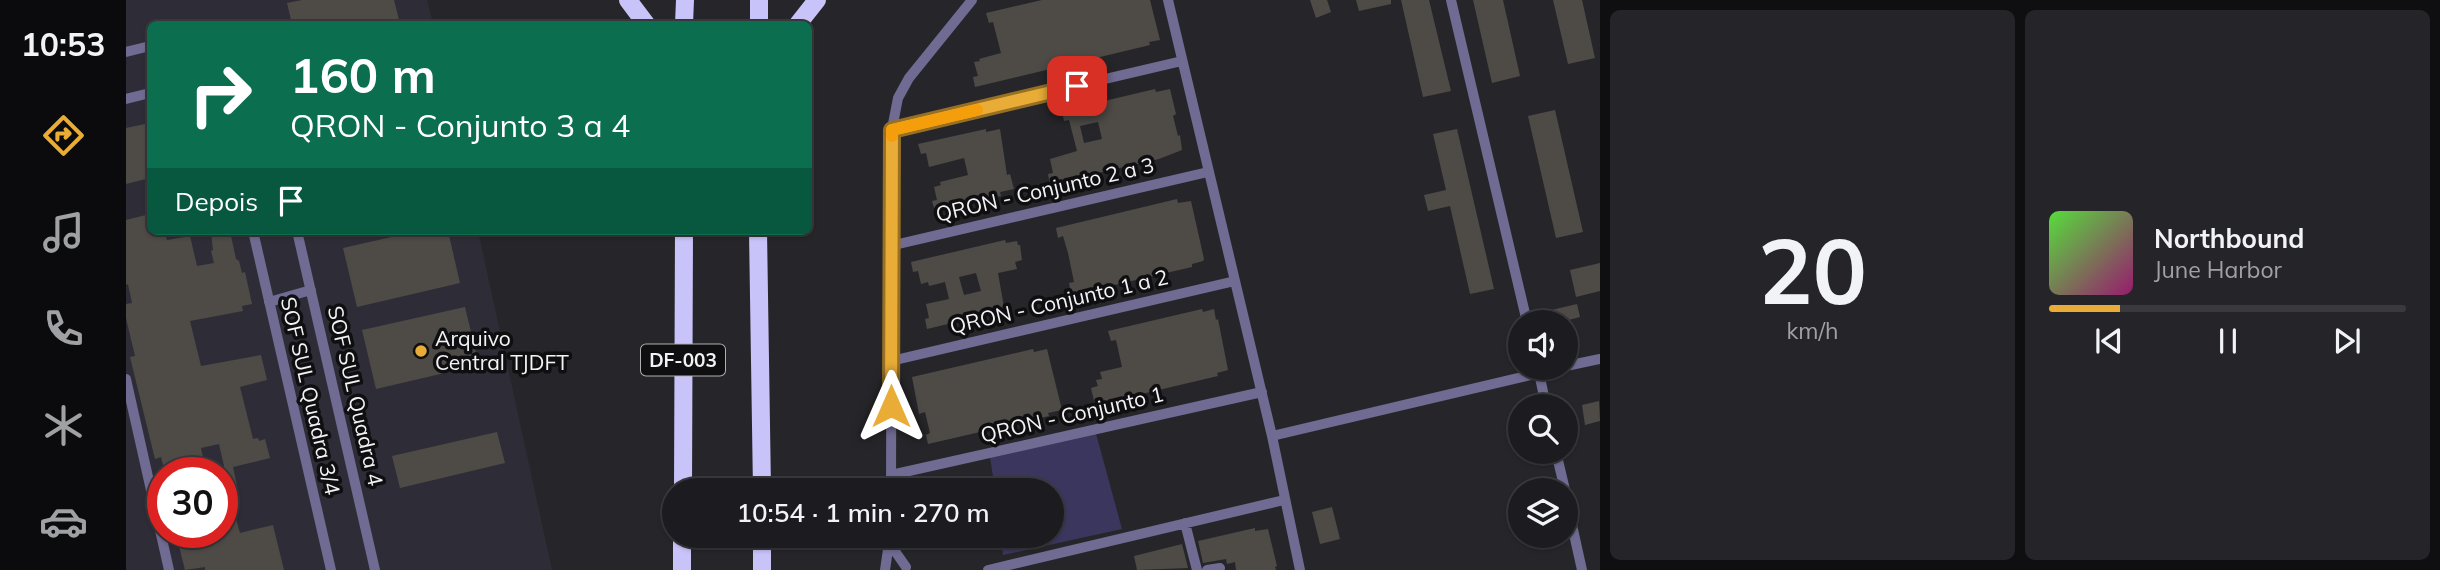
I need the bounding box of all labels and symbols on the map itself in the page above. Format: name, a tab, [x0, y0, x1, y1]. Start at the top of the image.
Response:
pin	[1047, 56, 1107, 116]
street label: QRON - Conjunto 2 a 3	[933, 151, 1157, 227]
street label: QRON - Conjunto 1 a 2	[947, 263, 1171, 339]
street label: SOF SUL Quadra 3/4	[276, 294, 346, 498]
street label: SOF SUL Quadra 4	[323, 303, 389, 489]
place label: Arquivo Central TJDFT	[435, 325, 569, 375]
marker: Arquivo Central TJDFT	[413, 343, 429, 359]
road number: DF-003	[641, 344, 725, 376]
position arrow	[854, 369, 928, 443]
street label: QRON - Conjunto 1	[978, 380, 1166, 448]
speed limit sign: 30	[147, 457, 238, 548]

